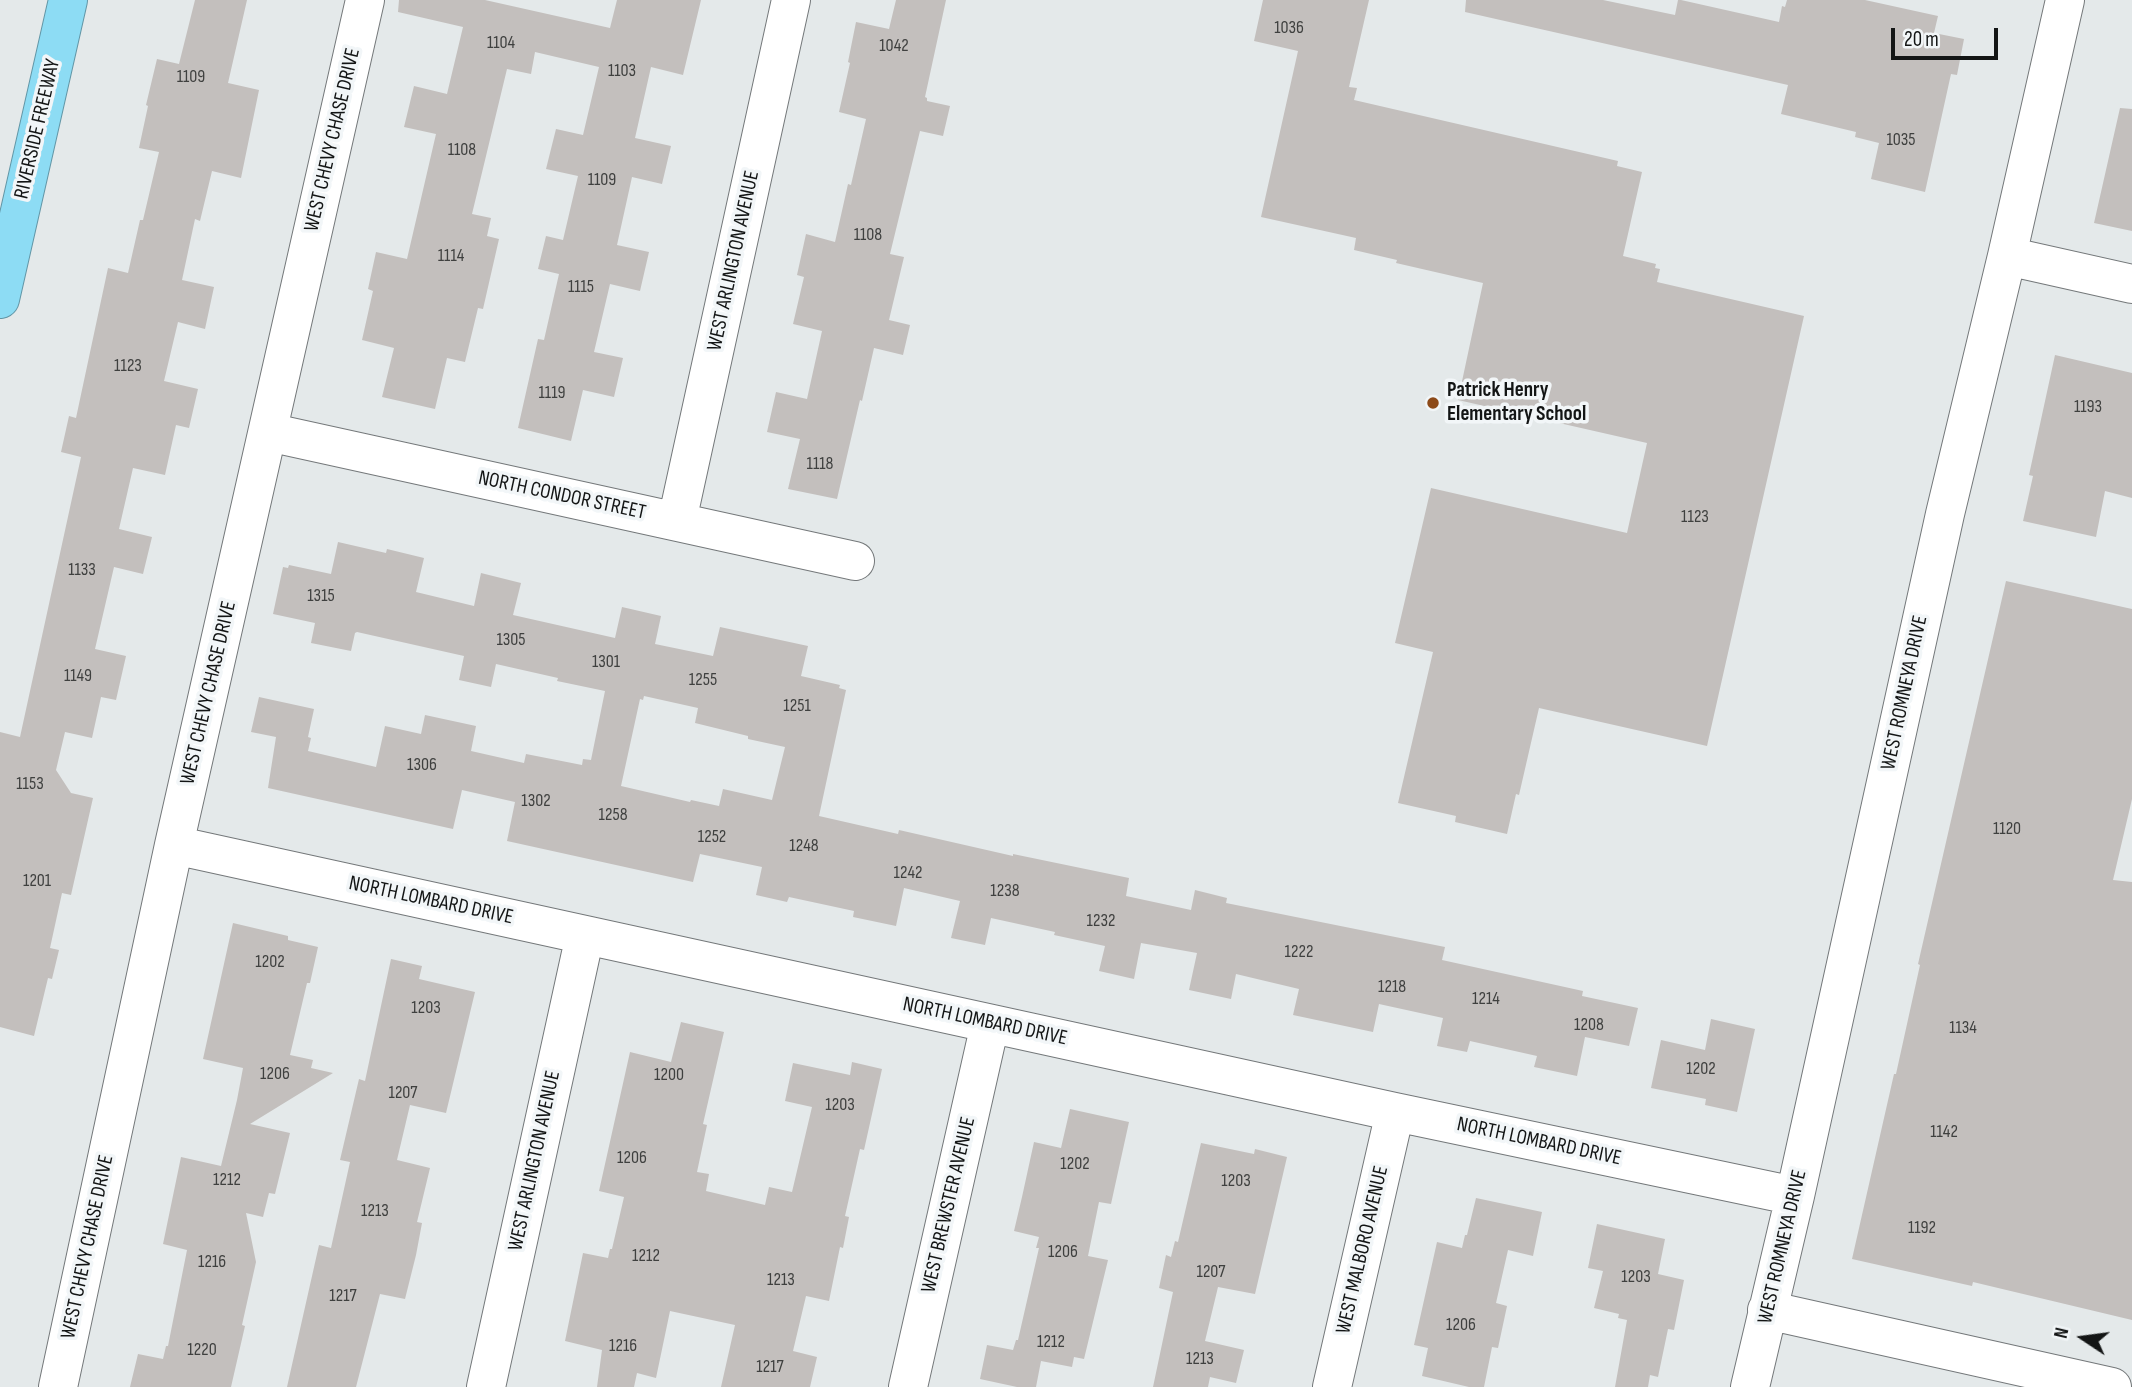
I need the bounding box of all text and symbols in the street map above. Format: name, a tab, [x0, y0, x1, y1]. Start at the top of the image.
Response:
scale bar	[1894, 14, 2001, 58]
house number: 1036	[1274, 17, 1304, 39]
text: 20 m	[1904, 27, 1939, 52]
house number: 1104	[487, 32, 515, 54]
house number: 1042	[879, 35, 909, 57]
street label: WEST CHEVY CHASE DRIVE	[300, 46, 366, 234]
street label: RIVERSIDE FREEWAY	[10, 57, 66, 201]
house number: 1103	[608, 60, 636, 82]
house number: 1109	[177, 66, 205, 88]
house number: 1035	[1886, 129, 1916, 151]
house number: 1108	[448, 139, 476, 161]
house number: 1109	[588, 169, 616, 191]
street label: WEST ARLINGTON AVENUE	[703, 169, 765, 353]
house number: 1108	[854, 224, 882, 246]
house number: 1114	[438, 245, 464, 267]
house number: 1115	[568, 276, 594, 298]
house number: 1123	[114, 355, 142, 377]
place label: Patrick Henry Elementary School	[1447, 378, 1586, 428]
house number: 1119	[539, 382, 565, 404]
marker: Patrick Henry Elementary School	[1425, 395, 1441, 411]
house number: 1193	[2074, 396, 2102, 418]
house number: 1118	[807, 453, 833, 475]
street label: NORTH CONDOR STREET	[476, 466, 648, 526]
house number: 1123	[1681, 506, 1709, 528]
house number: 1133	[68, 559, 96, 581]
house number: 1315	[307, 585, 335, 607]
street label: WEST CHEVY CHASE DRIVE	[176, 599, 242, 787]
street label: WEST ROMNEYA DRIVE	[1876, 613, 1934, 773]
house number: 1305	[496, 629, 526, 651]
house number: 1301	[592, 651, 620, 673]
house number: 1149	[64, 665, 92, 687]
house number: 1255	[689, 669, 717, 691]
house number: 1251	[783, 695, 811, 717]
house number: 1306	[407, 754, 437, 776]
house number: 1153	[16, 773, 44, 795]
house number: 1302	[521, 790, 551, 812]
house number: 1258	[598, 804, 628, 826]
house number: 1120	[1993, 818, 2021, 840]
house number: 1252	[698, 826, 726, 848]
house number: 1248	[789, 835, 819, 857]
house number: 1242	[894, 862, 922, 884]
house number: 1201	[23, 870, 51, 892]
street label: NORTH LOMBARD DRIVE	[347, 871, 515, 931]
house number: 1238	[990, 880, 1020, 902]
house number: 1232	[1087, 910, 1115, 932]
house number: 1222	[1285, 941, 1313, 963]
house number: 1202	[255, 951, 285, 973]
house number: 1218	[1378, 976, 1406, 998]
house number: 1214	[1472, 988, 1500, 1010]
street label: NORTH LOMBARD DRIVE	[901, 992, 1069, 1052]
house number: 1203	[411, 997, 441, 1019]
house number: 1208	[1574, 1014, 1604, 1036]
house number: 1134	[1949, 1017, 1977, 1039]
house number: 1202	[1686, 1058, 1716, 1080]
house number: 1206	[260, 1063, 290, 1085]
house number: 1200	[654, 1064, 684, 1086]
street label: WEST ARLINGTON AVENUE	[504, 1069, 566, 1253]
house number: 1207	[388, 1082, 418, 1104]
house number: 1203	[825, 1094, 855, 1116]
street label: NORTH LOMBARD DRIVE	[1455, 1112, 1623, 1172]
street label: WEST BREWSTER AVENUE	[917, 1115, 981, 1295]
house number: 1142	[1930, 1121, 1958, 1143]
house number: 1206	[617, 1147, 647, 1169]
street label: WEST CHEVY CHASE DRIVE	[56, 1153, 120, 1341]
house number: 1202	[1060, 1153, 1090, 1175]
street label: WEST MALBORO AVENUE	[1331, 1164, 1395, 1336]
street label: WEST ROMNEYA DRIVE	[1753, 1168, 1813, 1326]
house number: 1212	[213, 1169, 241, 1191]
house number: 1203	[1221, 1170, 1251, 1192]
house number: 1213	[361, 1200, 389, 1222]
house number: 1192	[1908, 1217, 1936, 1239]
house number: 1206	[1048, 1241, 1078, 1263]
house number: 1212	[632, 1245, 660, 1267]
house number: 1216	[198, 1251, 226, 1273]
house number: 1207	[1196, 1261, 1226, 1283]
house number: 1203	[1621, 1266, 1651, 1288]
house number: 1213	[767, 1269, 795, 1291]
house number: 1217	[329, 1285, 357, 1307]
north arrow	[2048, 1303, 2118, 1373]
house number: 1206	[1446, 1314, 1476, 1336]
text: N	[2050, 1326, 2074, 1341]
house number: 1212	[1037, 1331, 1065, 1353]
house number: 1216	[609, 1335, 637, 1357]
house number: 1220	[187, 1339, 217, 1361]
house number: 1213	[1186, 1348, 1214, 1370]
house number: 1217	[756, 1356, 784, 1378]

